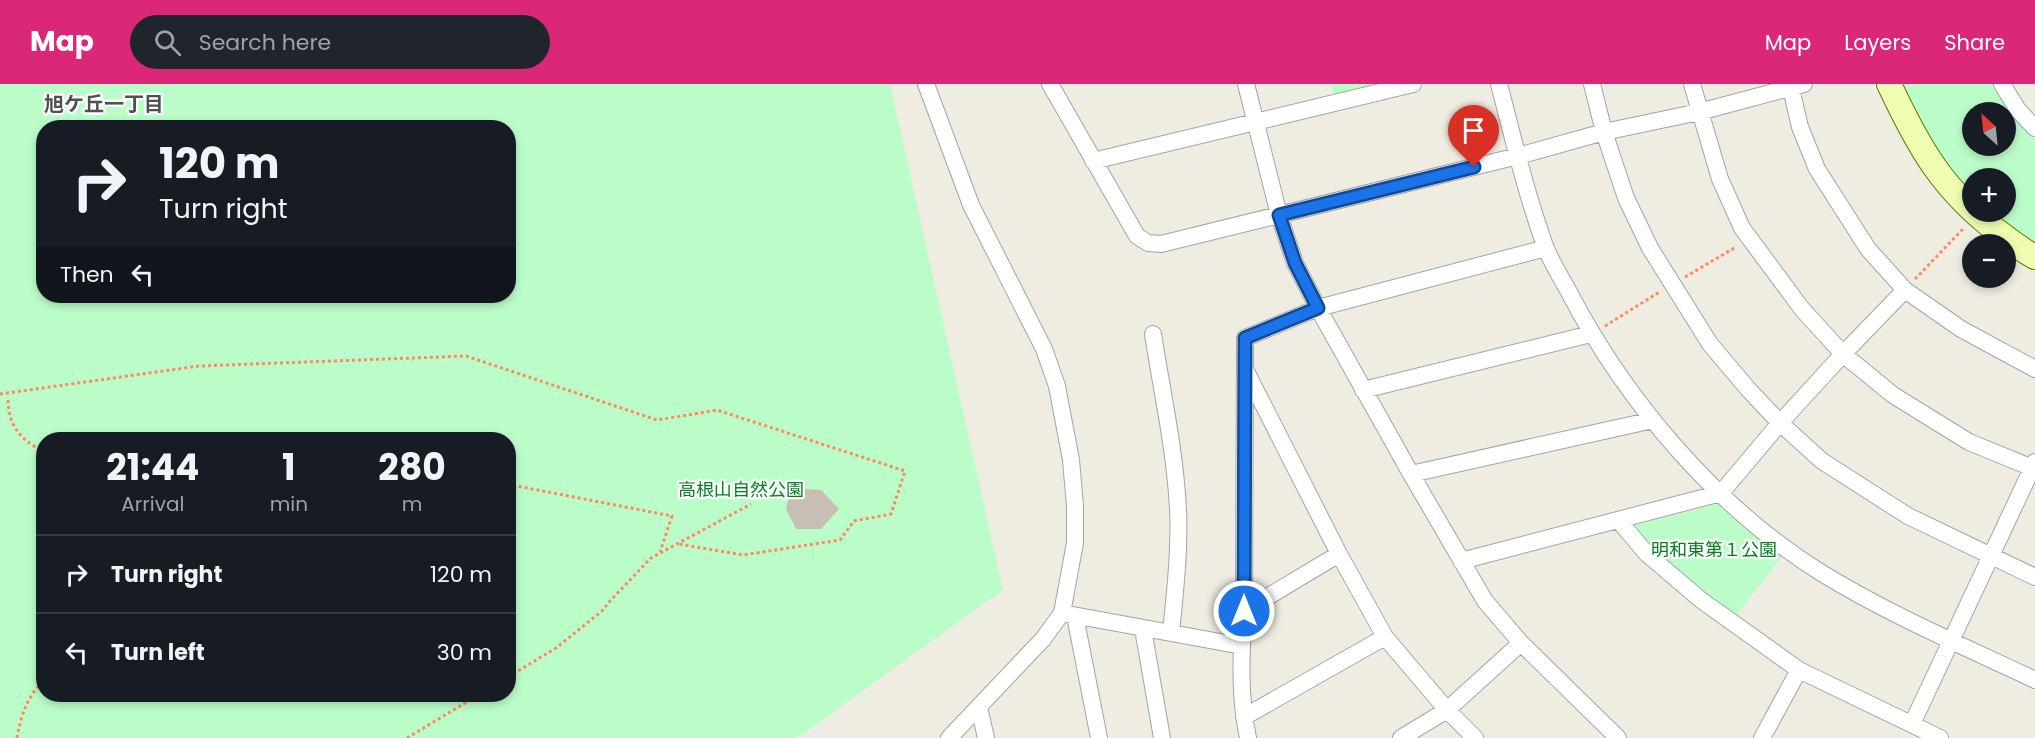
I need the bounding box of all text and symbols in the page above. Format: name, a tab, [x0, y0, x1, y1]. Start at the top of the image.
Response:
search box	[130, 15, 550, 69]
text: Map	[30, 22, 94, 61]
icon: search	[151, 26, 184, 59]
text: Search here	[199, 27, 331, 58]
text: Map	[1765, 28, 1811, 57]
text: Layers	[1844, 28, 1911, 57]
text: Share	[1944, 28, 2005, 57]
district label: 旭ケ丘一丁目	[44, 90, 164, 118]
north arrow	[1962, 102, 2016, 156]
map controls	[1962, 102, 2016, 288]
pin	[1448, 105, 1499, 167]
icon: arrive	[1457, 114, 1490, 147]
text: 120 m	[159, 134, 280, 193]
icon: right	[60, 144, 138, 222]
button: +	[1962, 168, 2016, 222]
text: Turn right	[159, 190, 288, 227]
button: −	[1962, 234, 2016, 288]
icon: left	[126, 258, 159, 291]
text: Then	[60, 259, 114, 290]
text: 21:44	[106, 442, 199, 493]
text: 1	[282, 442, 296, 493]
text: 280	[378, 442, 446, 493]
park label: 高根山自然公園	[678, 477, 804, 502]
text: Arrival	[121, 490, 184, 518]
text: min	[270, 490, 308, 518]
text: m	[402, 490, 422, 518]
park label: 明和東第１公園	[1651, 537, 1777, 562]
icon: right	[60, 558, 93, 591]
text: Turn right	[111, 559, 222, 590]
text: 120 m	[430, 559, 492, 590]
position arrow	[1212, 579, 1276, 643]
icon: left	[60, 636, 93, 669]
text: Turn left	[111, 637, 205, 668]
text: 30 m	[437, 637, 492, 668]

